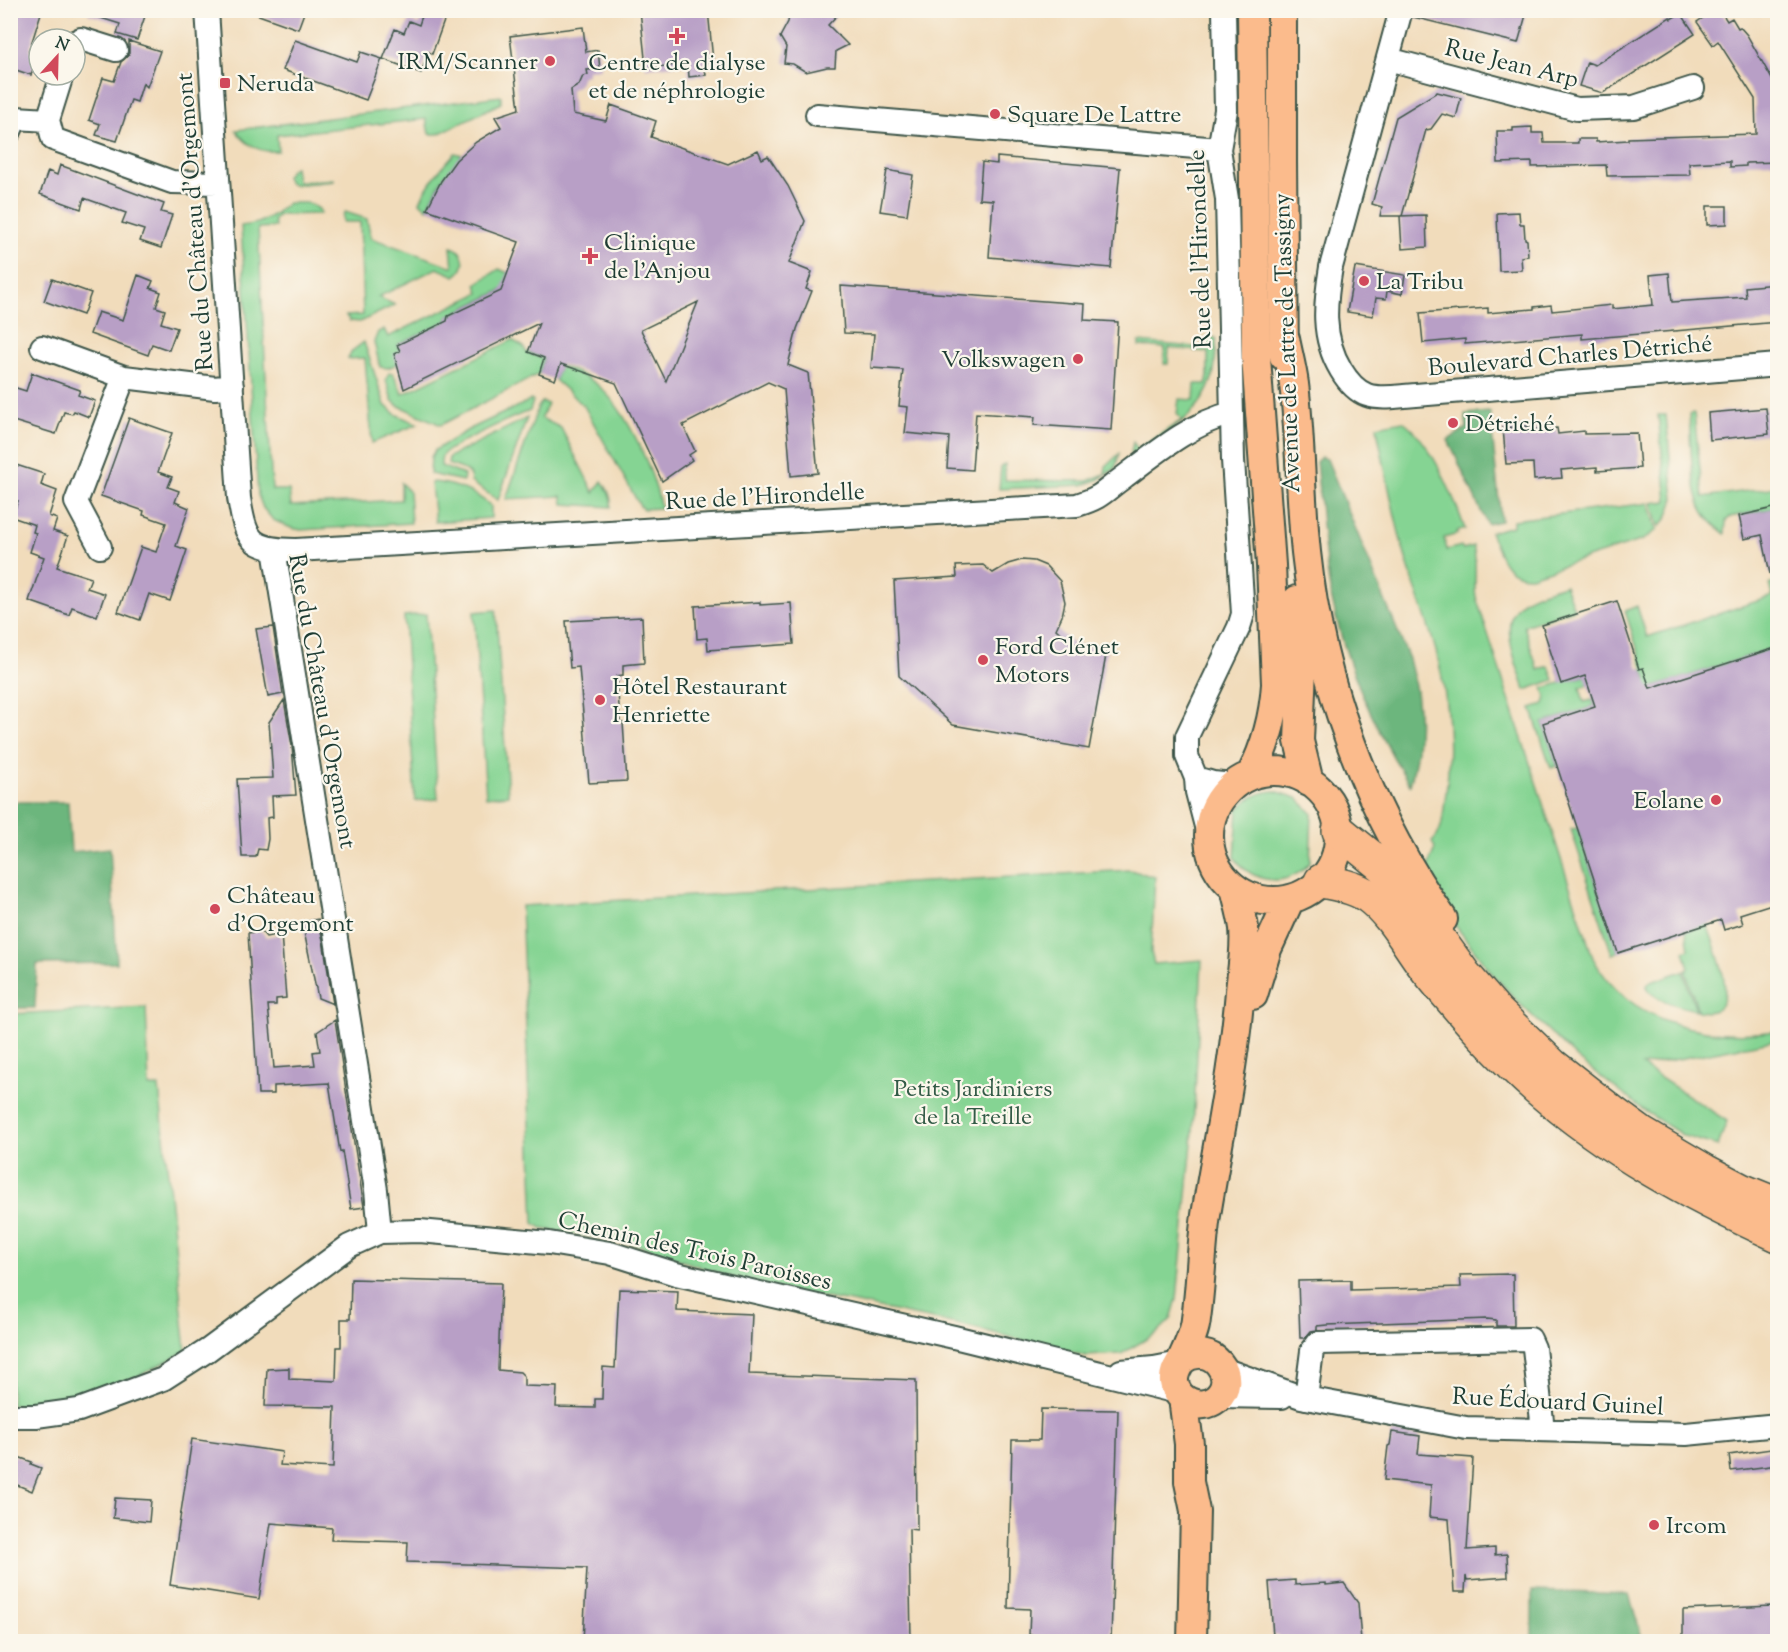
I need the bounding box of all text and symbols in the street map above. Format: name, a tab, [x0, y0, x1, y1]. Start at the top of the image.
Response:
north arrow	[27, 27, 87, 87]
marker: Centre de dialyse et de néphrologie	[668, 27, 686, 45]
text: N	[51, 32, 72, 59]
street label: Rue Jean Arp	[1441, 32, 1582, 98]
place label: IRM/Scanner	[398, 46, 538, 80]
place label: Centre de dialyse et de néphrologie	[588, 47, 766, 109]
marker: IRM/Scanner	[543, 54, 557, 68]
place label: Neruda	[237, 68, 314, 102]
street label: Rue du Château d'Orgemont	[169, 72, 223, 372]
marker: Neruda	[218, 76, 232, 90]
place label: Square De Lattre	[1007, 99, 1182, 133]
marker: Square De Lattre	[988, 107, 1002, 121]
street label: Rue de l'Hirondelle	[1181, 149, 1221, 349]
street label: Avenue de Lattre de Tassigny	[1266, 192, 1310, 493]
place label: Clinique de l'Anjou	[604, 227, 711, 289]
marker: Clinique de l'Anjou	[581, 247, 599, 265]
place label: La Tribu	[1376, 266, 1464, 300]
marker: La Tribu	[1357, 274, 1371, 288]
street label: Boulevard Charles Détriché	[1427, 328, 1714, 386]
place label: Volkswagen	[941, 344, 1066, 378]
marker: Volkswagen	[1071, 352, 1085, 366]
place label: Détriché	[1465, 408, 1555, 442]
marker: Détriché	[1446, 416, 1460, 430]
street label: Rue de l'Hirondelle	[665, 476, 866, 520]
street label: Rue du Château d'Orgemont	[278, 551, 364, 852]
place label: Ford Clénet Motors	[995, 631, 1119, 693]
marker: Ford Clénet Motors	[976, 653, 990, 667]
place label: Hôtel Restaurant Henriette	[612, 671, 787, 733]
marker: Hôtel Restaurant Henriette	[593, 693, 607, 707]
place label: Eolane	[1634, 785, 1704, 819]
marker: Eolane	[1709, 793, 1723, 807]
place label: Château d'Orgemont	[227, 880, 354, 942]
marker: Château d'Orgemont	[208, 902, 222, 916]
park label: Petits Jardiniers de la Treille	[894, 1073, 1052, 1135]
street label: Chemin des Trois Paroisses	[554, 1204, 835, 1300]
street label: Rue Édouard Guinel	[1451, 1380, 1665, 1426]
place label: Ircom	[1666, 1510, 1727, 1544]
marker: Ircom	[1647, 1518, 1661, 1532]

